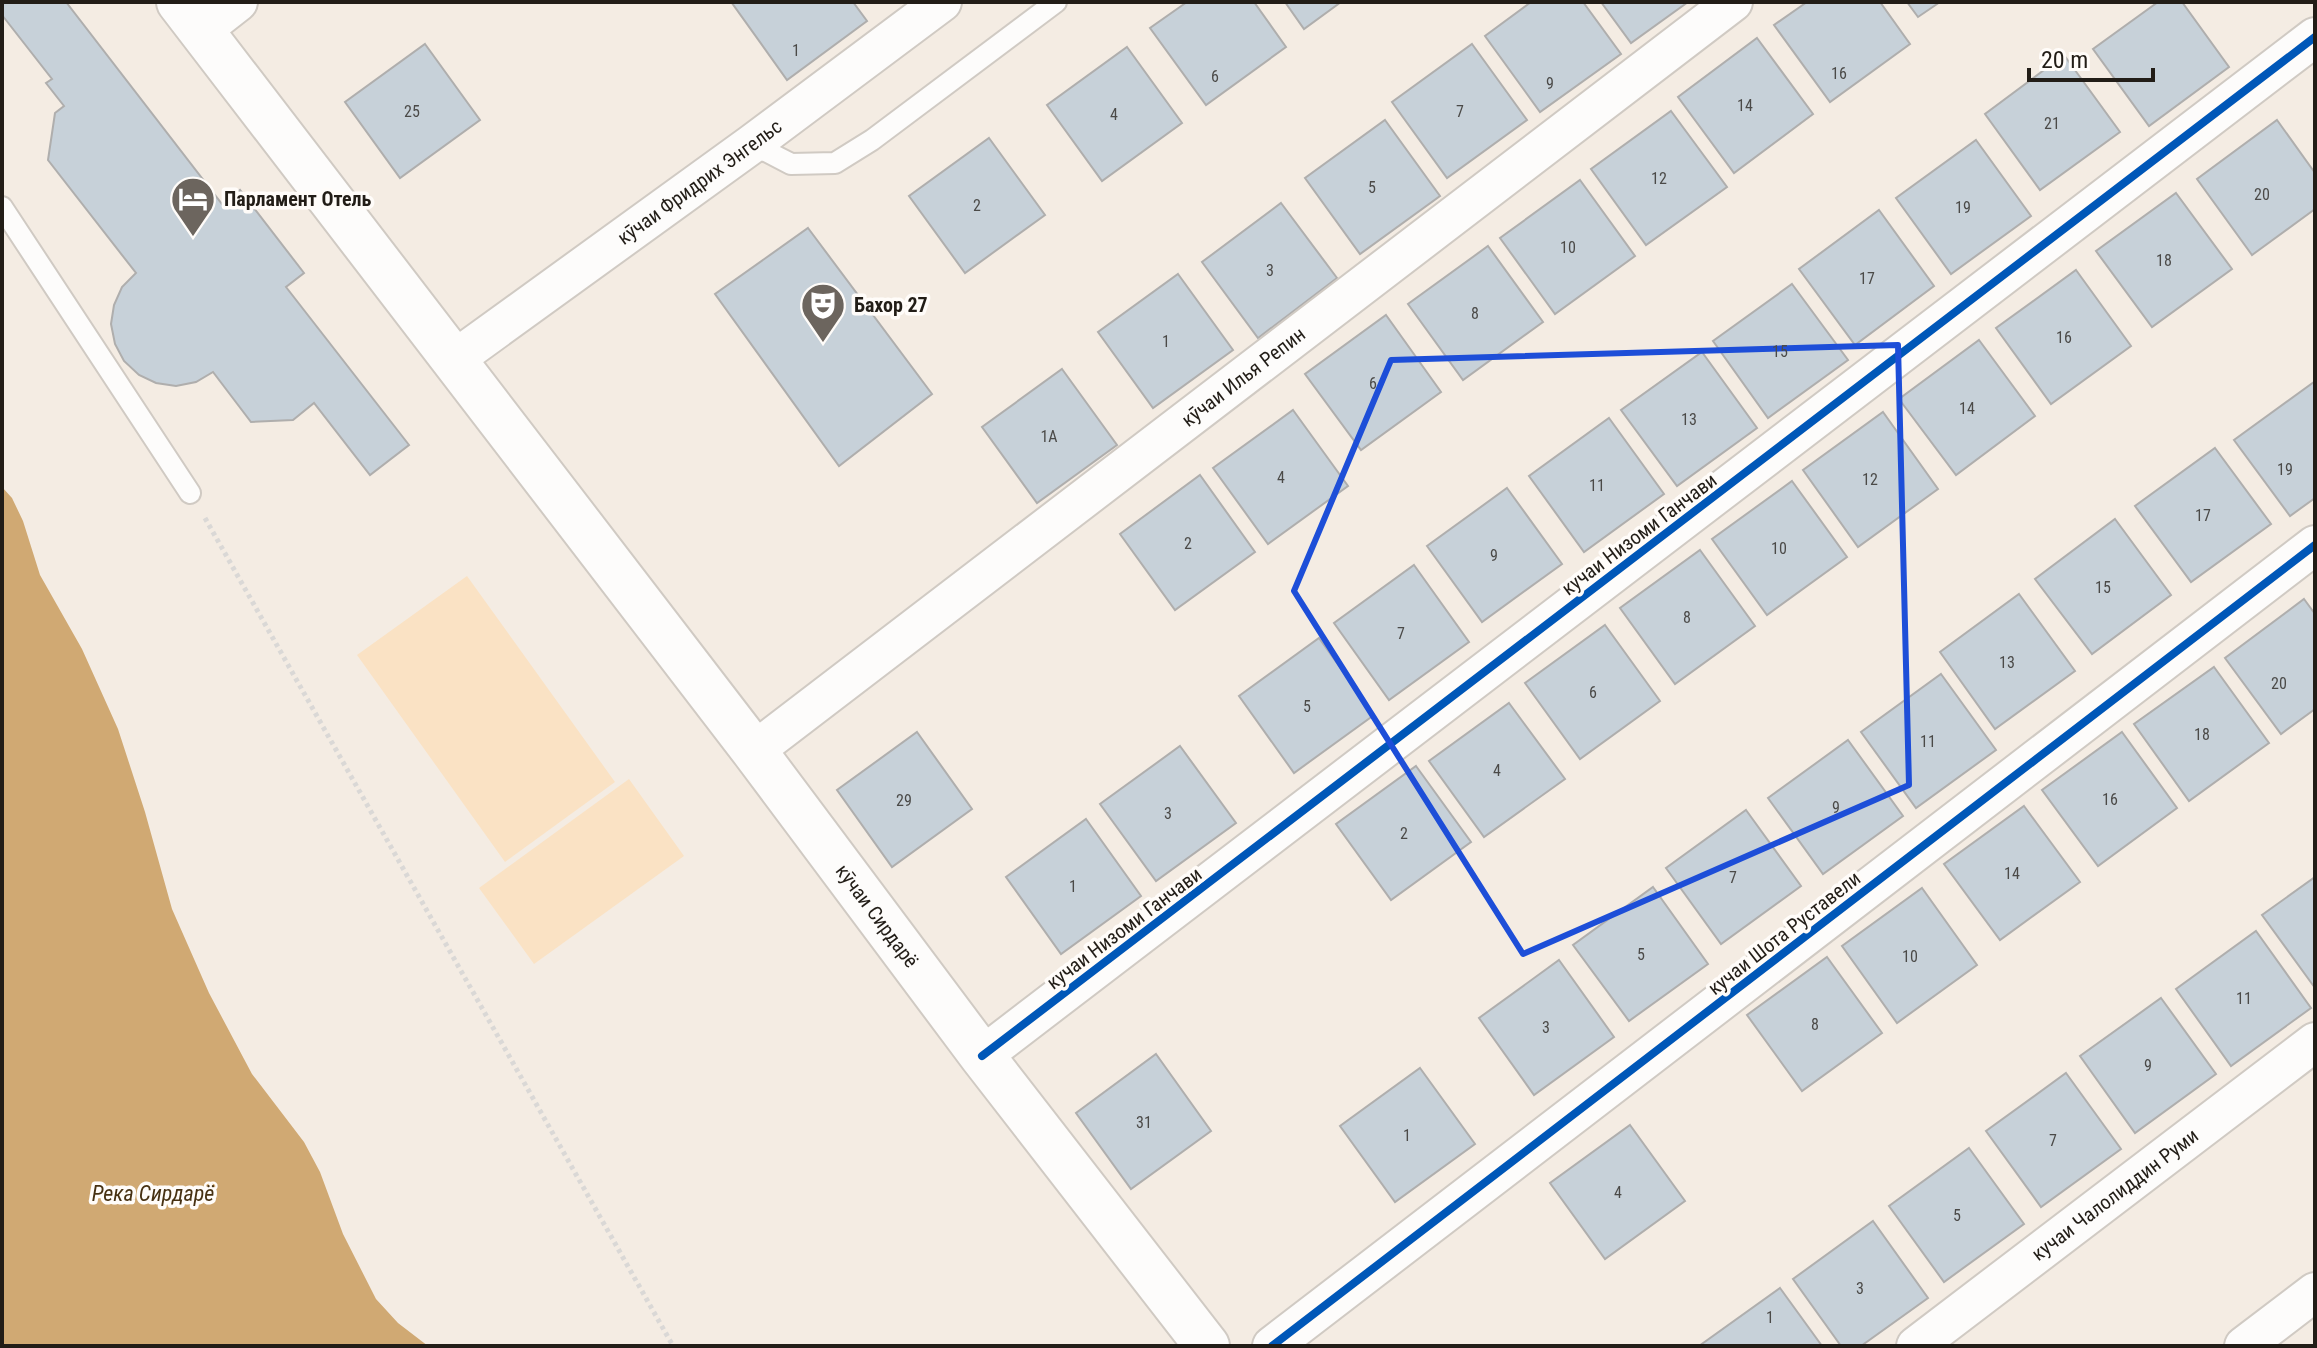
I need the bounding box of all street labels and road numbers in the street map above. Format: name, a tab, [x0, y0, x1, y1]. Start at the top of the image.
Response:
street label: кӯчаи Фридрих Энгельс	[613, 114, 786, 250]
street label: кӯчаи Илья Репин	[1177, 322, 1310, 432]
street label: кучаи Низоми Ганчави	[1557, 468, 1721, 600]
street label: кӯчаи Сирдарё	[831, 859, 924, 972]
street label: кучаи Низоми Ганчави	[1042, 862, 1206, 994]
street label: кучаи Шота Руставели	[1703, 866, 1865, 1000]
street label: кучаи Чалолиддин Руми	[2027, 1123, 2203, 1266]

